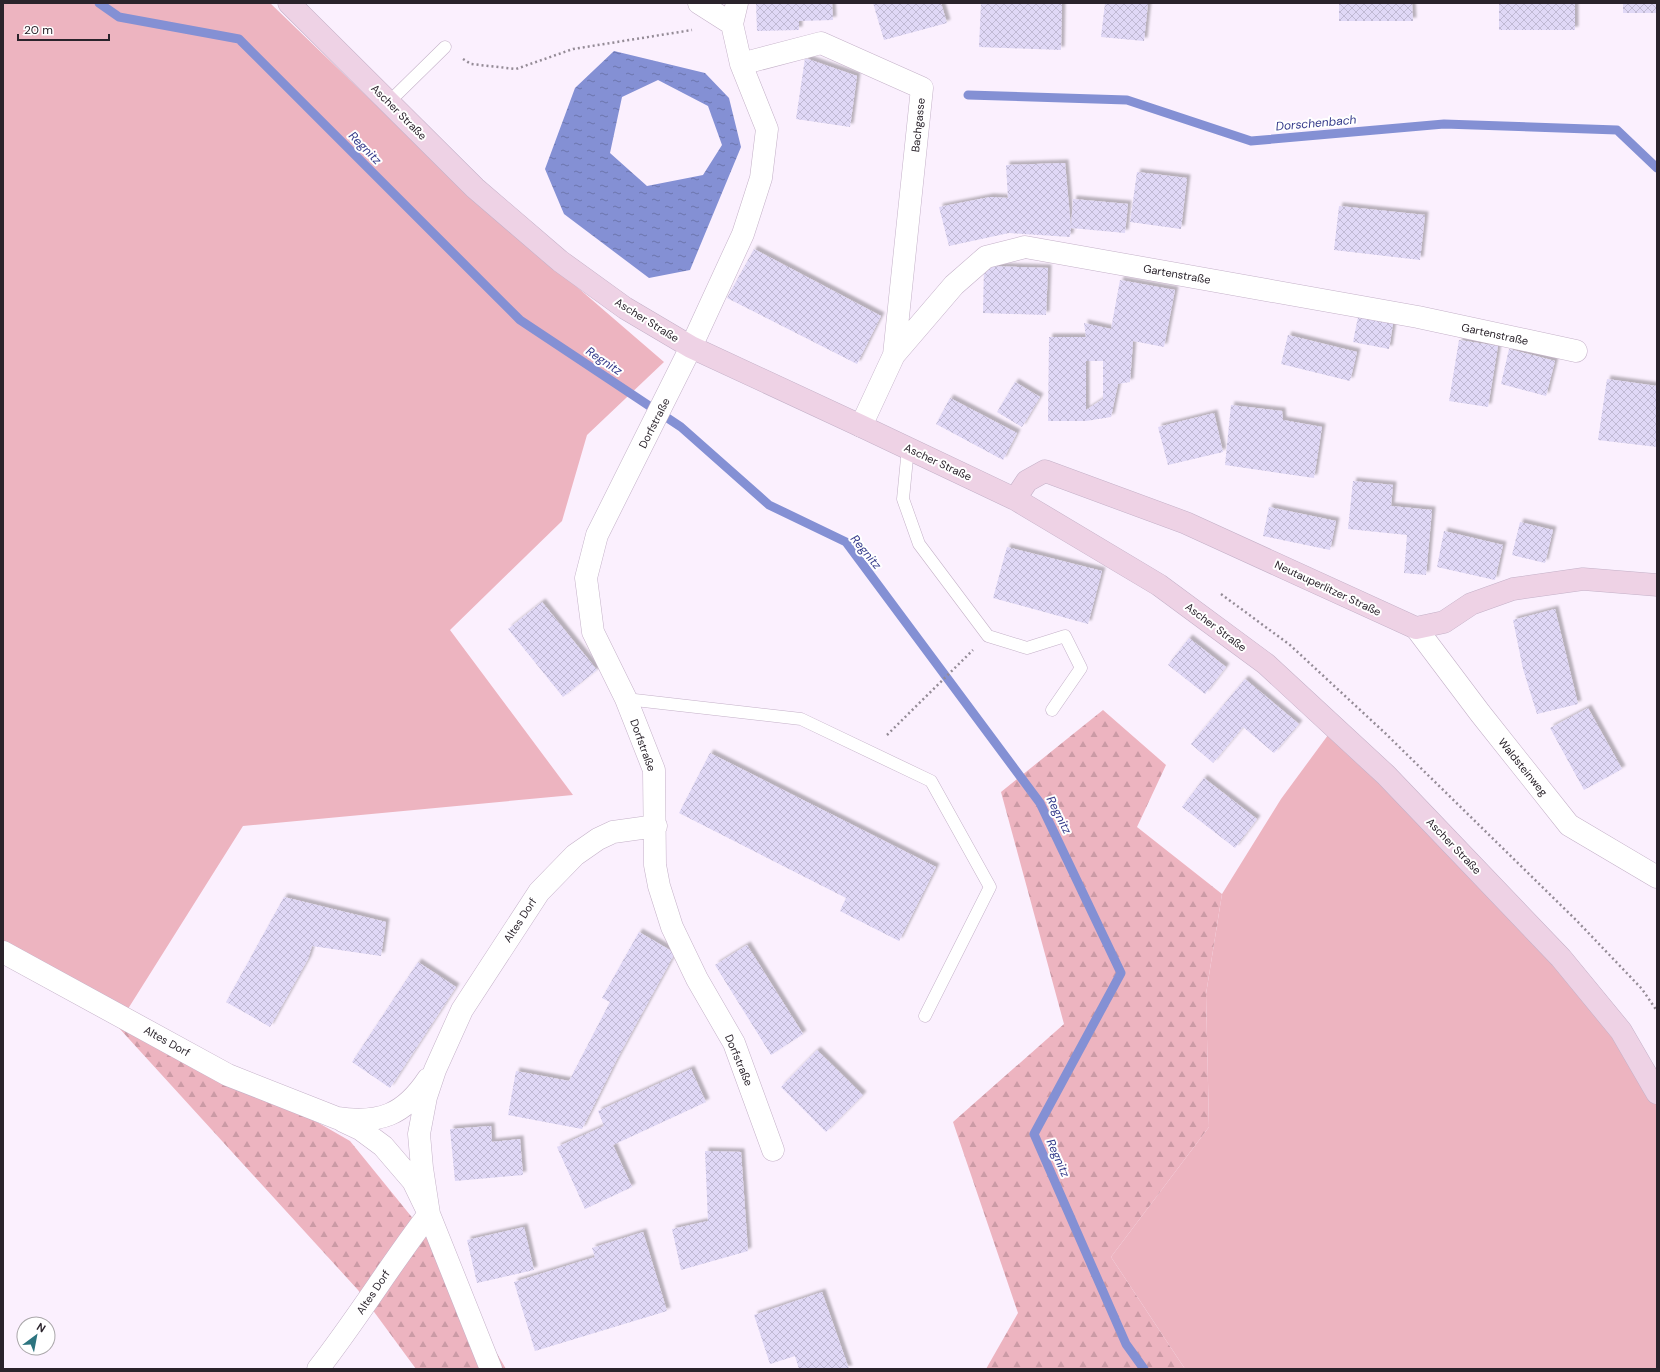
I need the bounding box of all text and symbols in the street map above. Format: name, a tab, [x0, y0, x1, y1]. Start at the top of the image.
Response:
scale bar	[18, 16, 109, 42]
text: 20 m	[24, 22, 53, 38]
street label: Ascher Straße	[368, 81, 430, 143]
street label: Bachgasse	[908, 97, 928, 153]
water label: Dorschenbach	[1275, 111, 1357, 135]
water label: Regnitz	[345, 128, 385, 168]
street label: Gartenstraße	[1142, 261, 1212, 287]
street label: Ascher Straße	[612, 295, 682, 345]
street label: Gartenstraße	[1460, 320, 1530, 348]
water label: Regnitz	[583, 343, 626, 379]
street label: Dorfstraße	[635, 395, 673, 451]
street label: Ascher Straße	[902, 440, 974, 484]
water label: Regnitz	[847, 531, 885, 573]
street label: Neutauperlitzer Straße	[1273, 557, 1383, 619]
street label: Ascher Straße	[1183, 599, 1249, 655]
street label: Dorfstraße	[627, 717, 659, 773]
street label: Waldsteinweg	[1495, 735, 1551, 799]
water label: Regnitz	[1043, 793, 1075, 837]
street label: Ascher Straße	[1424, 815, 1484, 877]
street label: Altes Dorf	[500, 895, 540, 945]
street label: Altes Dorf	[142, 1023, 193, 1059]
street label: Dorfstraße	[722, 1032, 756, 1088]
water label: Regnitz	[1042, 1136, 1074, 1180]
street label: Altes Dorf	[353, 1267, 393, 1317]
north arrow	[16, 1316, 56, 1356]
text: N	[34, 1319, 48, 1336]

